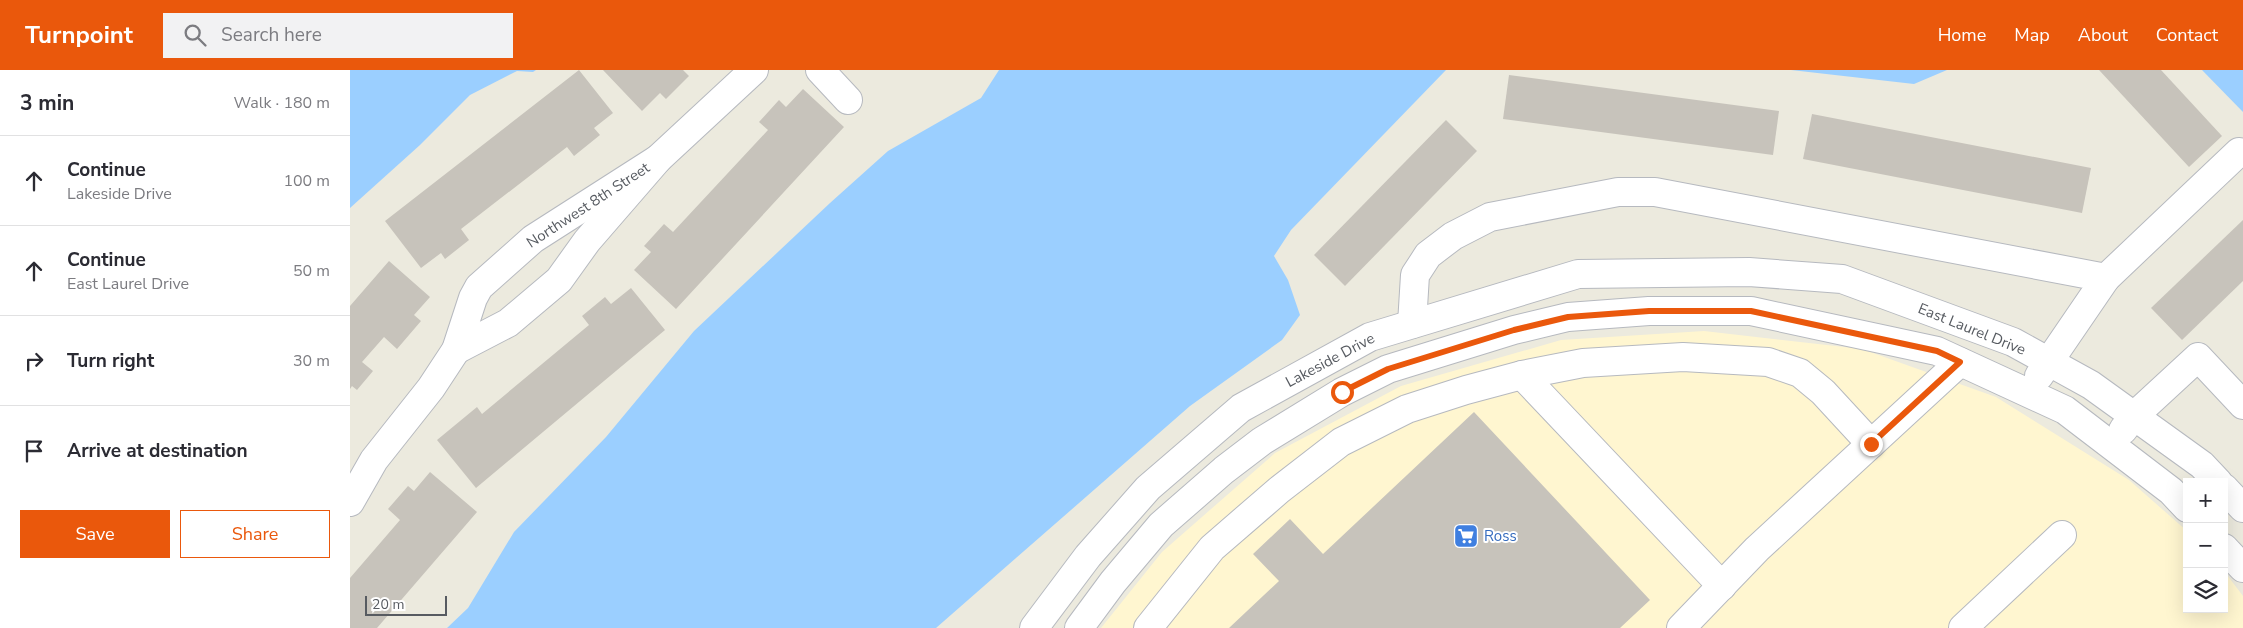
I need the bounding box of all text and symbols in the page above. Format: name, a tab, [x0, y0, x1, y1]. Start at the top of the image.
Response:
search box	[163, 13, 513, 58]
text: Turnpoint	[25, 19, 133, 51]
icon: search	[181, 21, 209, 49]
text: Search here	[221, 22, 322, 48]
text: Home	[1938, 23, 1986, 47]
text: Map	[2014, 23, 2050, 47]
text: About	[2078, 23, 2128, 47]
text: Contact	[2156, 23, 2218, 47]
text: 3 min	[20, 89, 74, 117]
text: Walk · 180 m	[234, 92, 330, 114]
text: Continue	[67, 157, 146, 183]
street label: Northwest 8th Street	[523, 157, 654, 252]
icon: ahead	[20, 167, 48, 195]
text: 100 m	[283, 170, 330, 192]
text: Lakeside Drive	[67, 183, 172, 205]
text: Continue	[67, 247, 146, 273]
icon: ahead	[20, 257, 48, 285]
text: 50 m	[293, 260, 330, 282]
text: East Laurel Drive	[67, 273, 189, 295]
street label: East Laurel Drive	[1915, 298, 2029, 360]
street label: Lakeside Drive	[1282, 328, 1378, 392]
icon: right	[20, 347, 48, 375]
text: Turn right	[67, 348, 154, 374]
text: 30 m	[293, 350, 330, 372]
route start	[1331, 381, 1354, 404]
route end	[1860, 433, 1883, 456]
icon: arrive	[20, 437, 48, 465]
text: Arrive at destination	[67, 438, 248, 464]
map controls	[2183, 478, 2228, 613]
button: +	[2183, 478, 2228, 523]
button: Save	[20, 510, 170, 558]
button: Share	[180, 510, 330, 558]
supermarket icon: Ross	[1453, 523, 1479, 549]
button: −	[2183, 523, 2228, 568]
place label: Ross	[1484, 526, 1517, 546]
button: layers	[2183, 568, 2228, 613]
scale bar	[365, 593, 448, 616]
text: 20 m	[372, 595, 404, 614]

